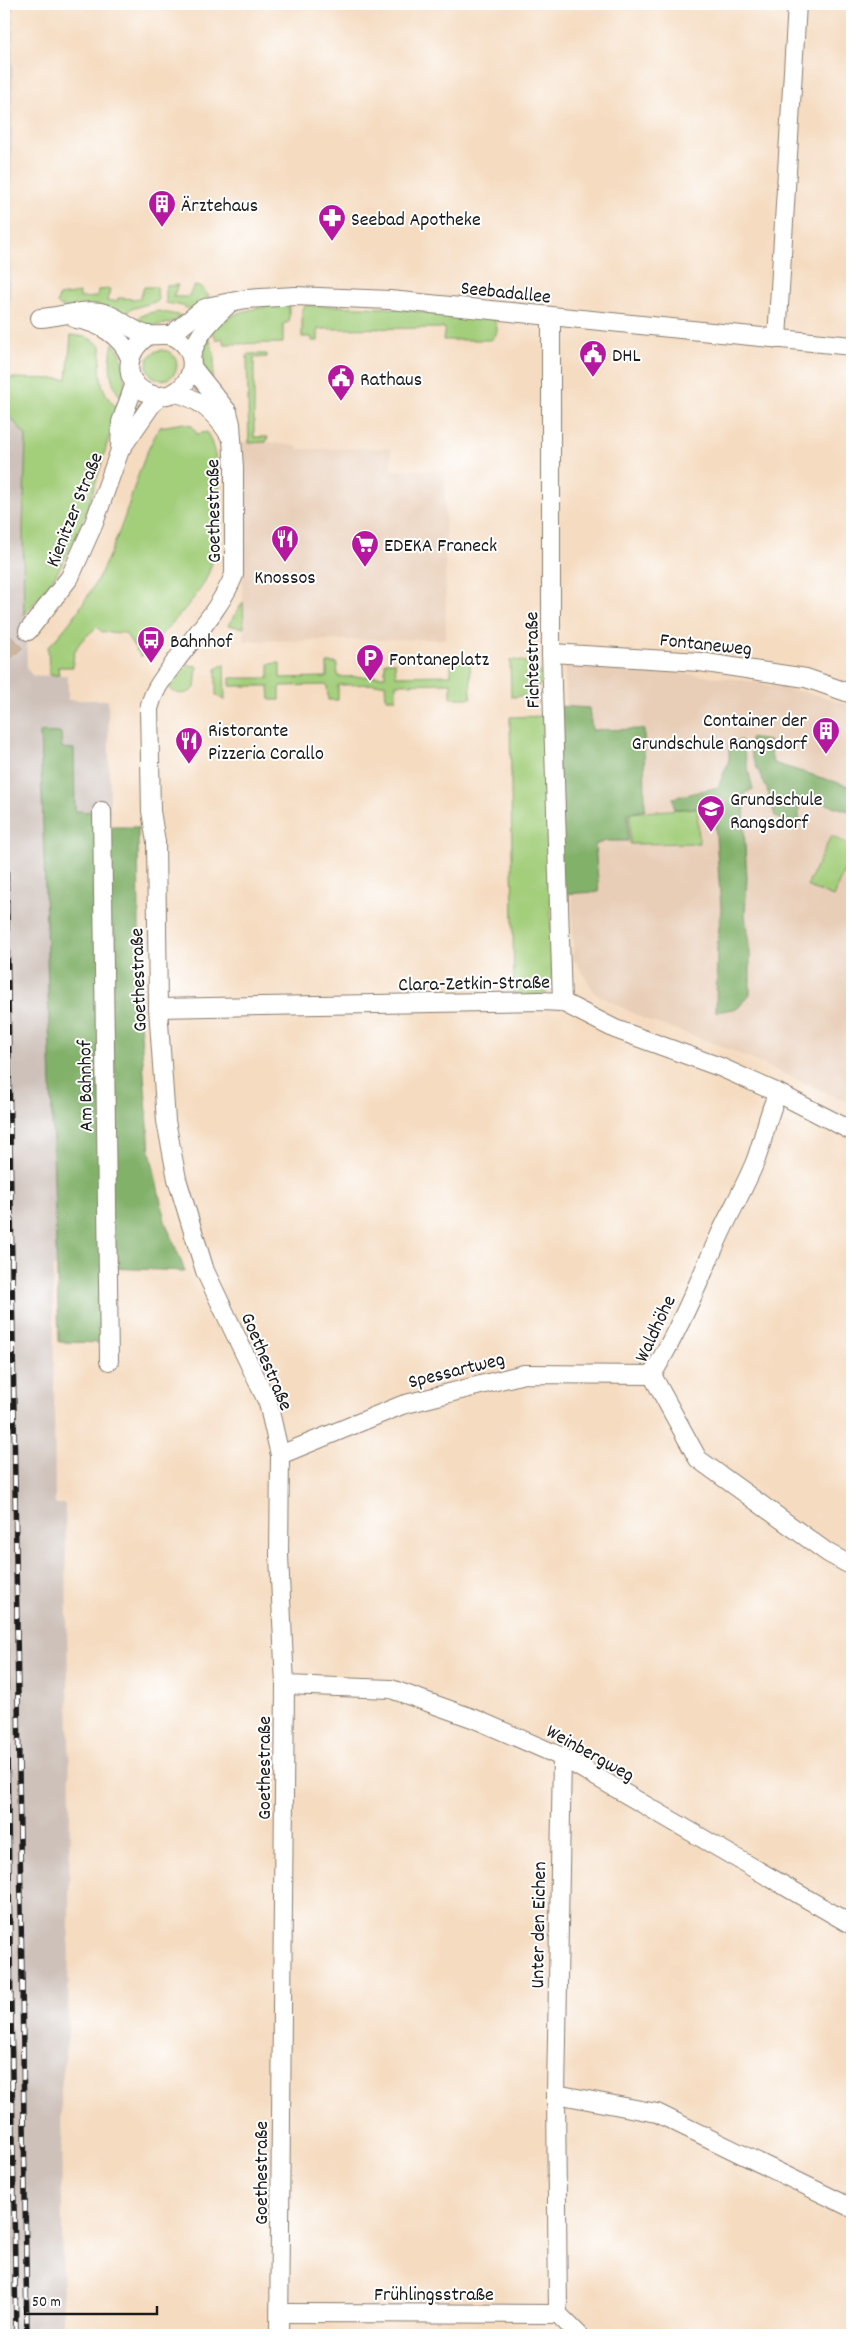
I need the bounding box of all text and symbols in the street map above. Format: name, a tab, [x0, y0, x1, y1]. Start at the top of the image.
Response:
building icon: Ärztehaus	[147, 189, 177, 228]
place label: Ärztehaus	[181, 193, 258, 221]
pharmacy icon: Seebad Apotheke	[317, 203, 347, 242]
place label: Seebad Apotheke	[351, 207, 481, 235]
street label: Seebadallee	[459, 275, 552, 313]
public building icon: DHL	[578, 339, 608, 378]
place label: DHL	[612, 343, 641, 371]
public building icon: Rathaus	[326, 363, 356, 402]
place label: Rathaus	[360, 367, 422, 395]
street label: Kienitzer Straße	[40, 448, 112, 572]
street label: Goethestraße	[200, 458, 230, 563]
restaurant icon: Knossos	[270, 524, 300, 563]
supermarket icon: EDEKA Franeck	[350, 529, 380, 568]
place label: EDEKA Franeck	[384, 533, 497, 561]
place label: Knossos	[254, 565, 316, 593]
street label: Fichtestraße	[519, 611, 549, 709]
bus stop icon: Bahnhof	[136, 625, 166, 664]
street label: Fontaneweg	[658, 627, 753, 665]
place label: Bahnhof	[170, 629, 233, 657]
parking icon: Fontaneplatz	[355, 643, 385, 682]
place label: Fontaneplatz	[389, 647, 490, 675]
place label: Container der Grundschule Rangsdorf	[632, 708, 808, 759]
building icon: Container der Grundschule Rangsdorf	[811, 716, 841, 755]
place label: Ristorante Pizzeria Corallo	[208, 718, 324, 769]
restaurant icon: Ristorante Pizzeria Corallo	[174, 726, 204, 765]
place label: Grundschule Rangsdorf	[730, 787, 823, 838]
school or university icon: Grundschule Rangsdorf	[696, 794, 726, 833]
street label: Goethestraße	[124, 927, 156, 1032]
street label: Clara-Zetkin-Straße	[398, 970, 550, 1000]
street label: Am Bahnhof	[72, 1039, 102, 1132]
street label: Waldhöhe	[629, 1291, 684, 1367]
street label: Goethestraße	[232, 1309, 299, 1416]
street label: Spessartweg	[406, 1346, 508, 1397]
street label: Goethestraße	[252, 1716, 280, 1820]
street label: Weinbergweg	[540, 1719, 639, 1790]
street label: Unter den Eichen	[525, 1861, 555, 1989]
street label: Goethestraße	[249, 2121, 277, 2225]
street label: Frühlingsstraße	[374, 2282, 494, 2310]
scale bar	[25, 2284, 158, 2316]
text: 50 m	[32, 2292, 61, 2314]

